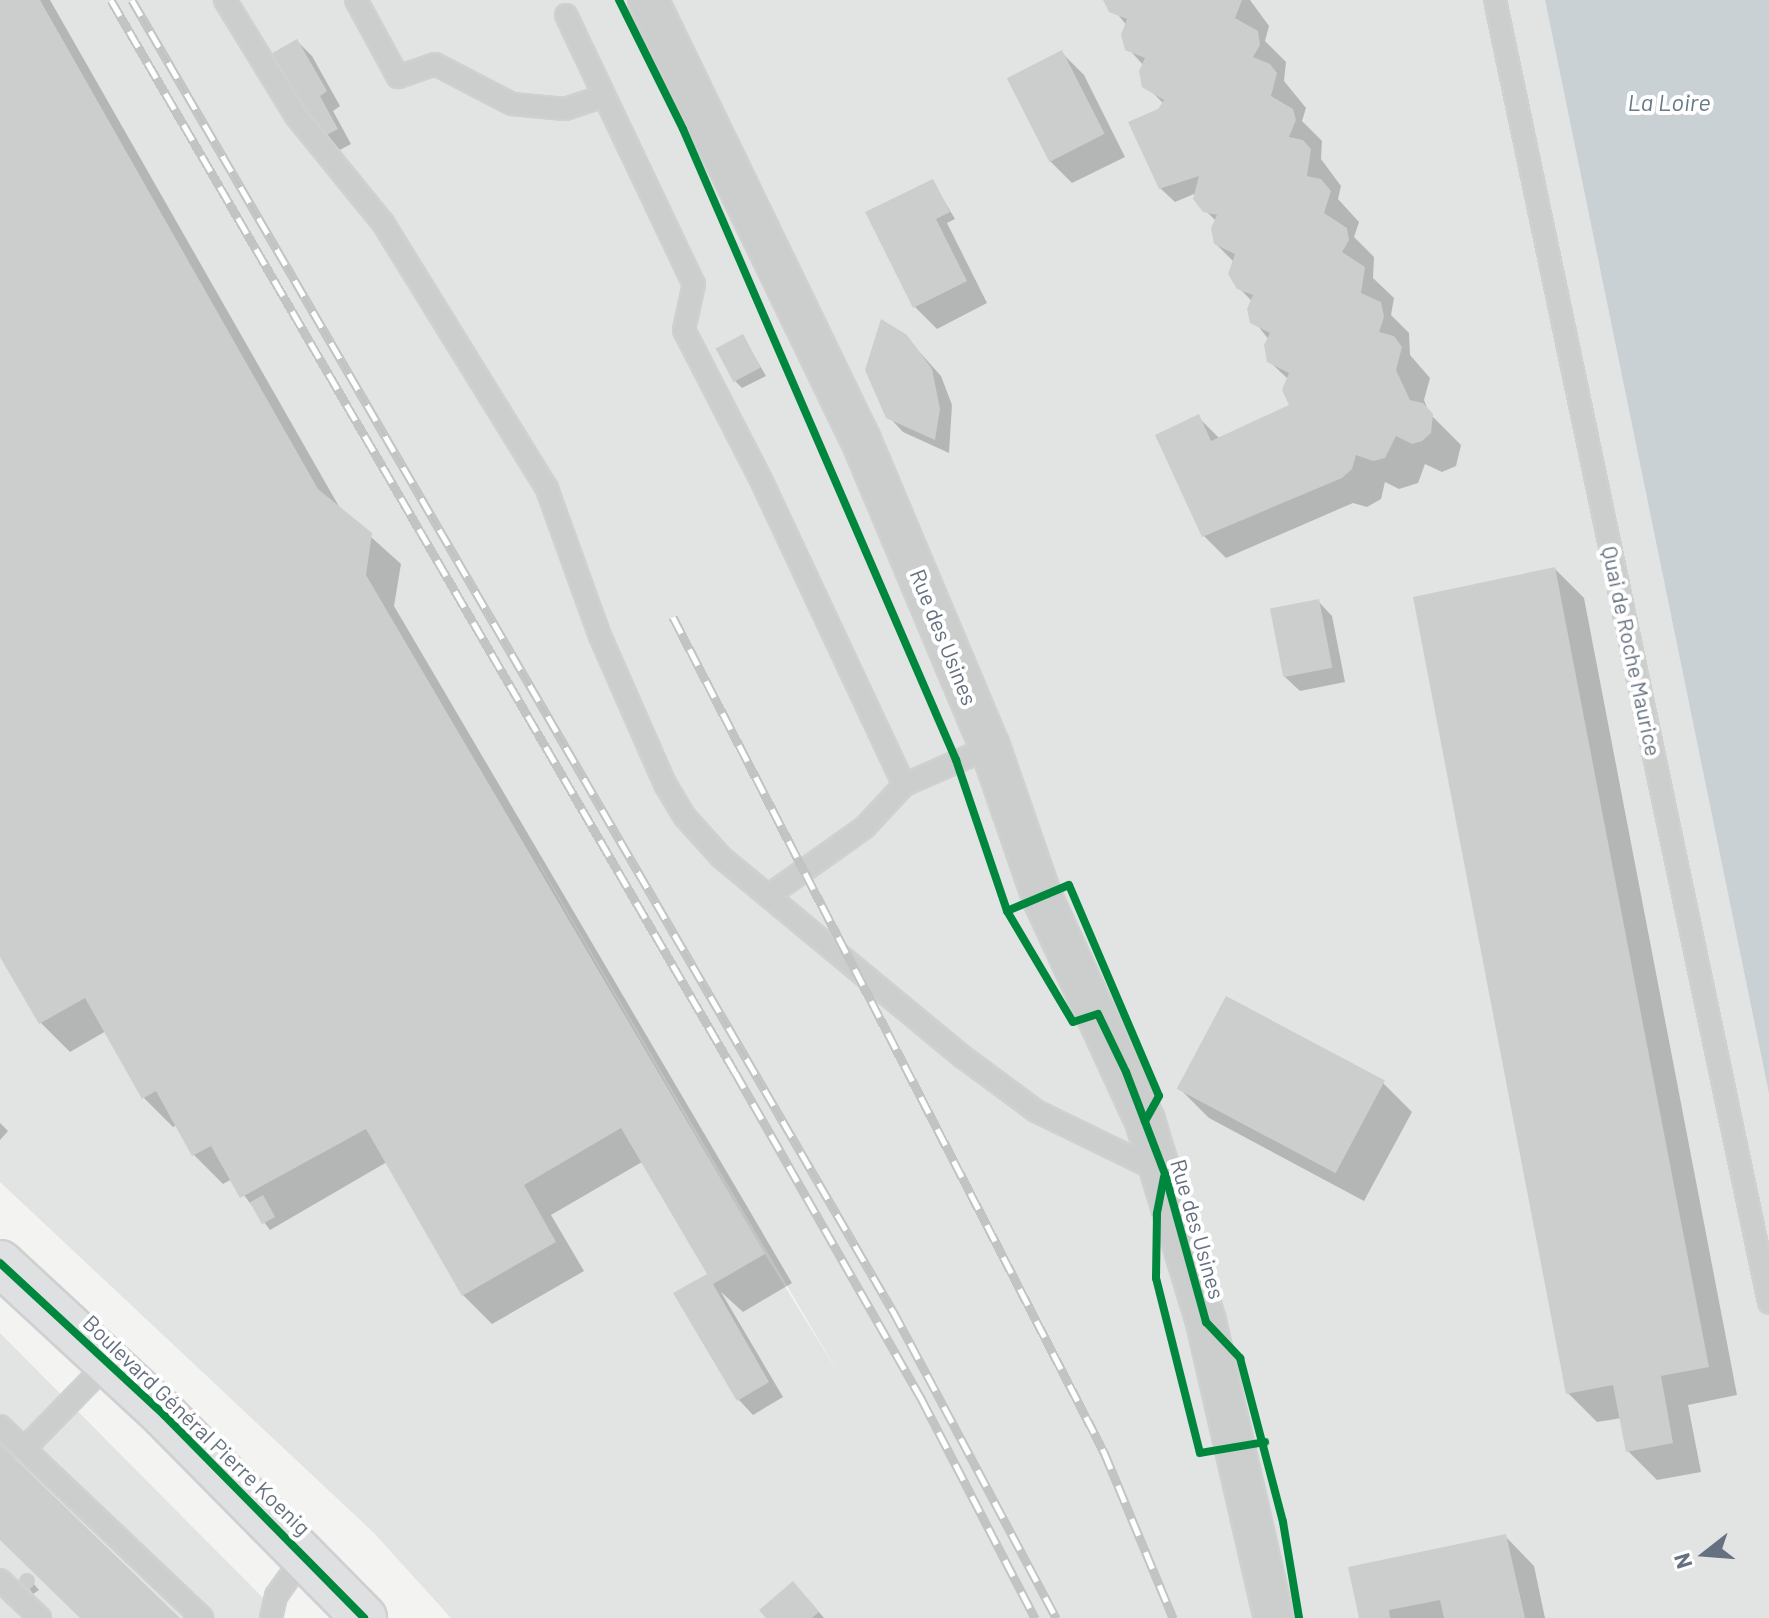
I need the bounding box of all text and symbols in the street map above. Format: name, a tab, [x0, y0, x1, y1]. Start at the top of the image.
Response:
water label: La Loire	[1627, 88, 1711, 116]
street label: Quai de Roche Maurice	[1597, 544, 1667, 758]
street label: Rue des Usines	[905, 565, 983, 709]
street label: Rue des Usines	[1165, 1156, 1231, 1302]
street label: Boulevard Général Pierre Koenig	[78, 1309, 316, 1541]
north arrow	[1665, 1514, 1745, 1594]
text: N	[1667, 1550, 1697, 1572]

